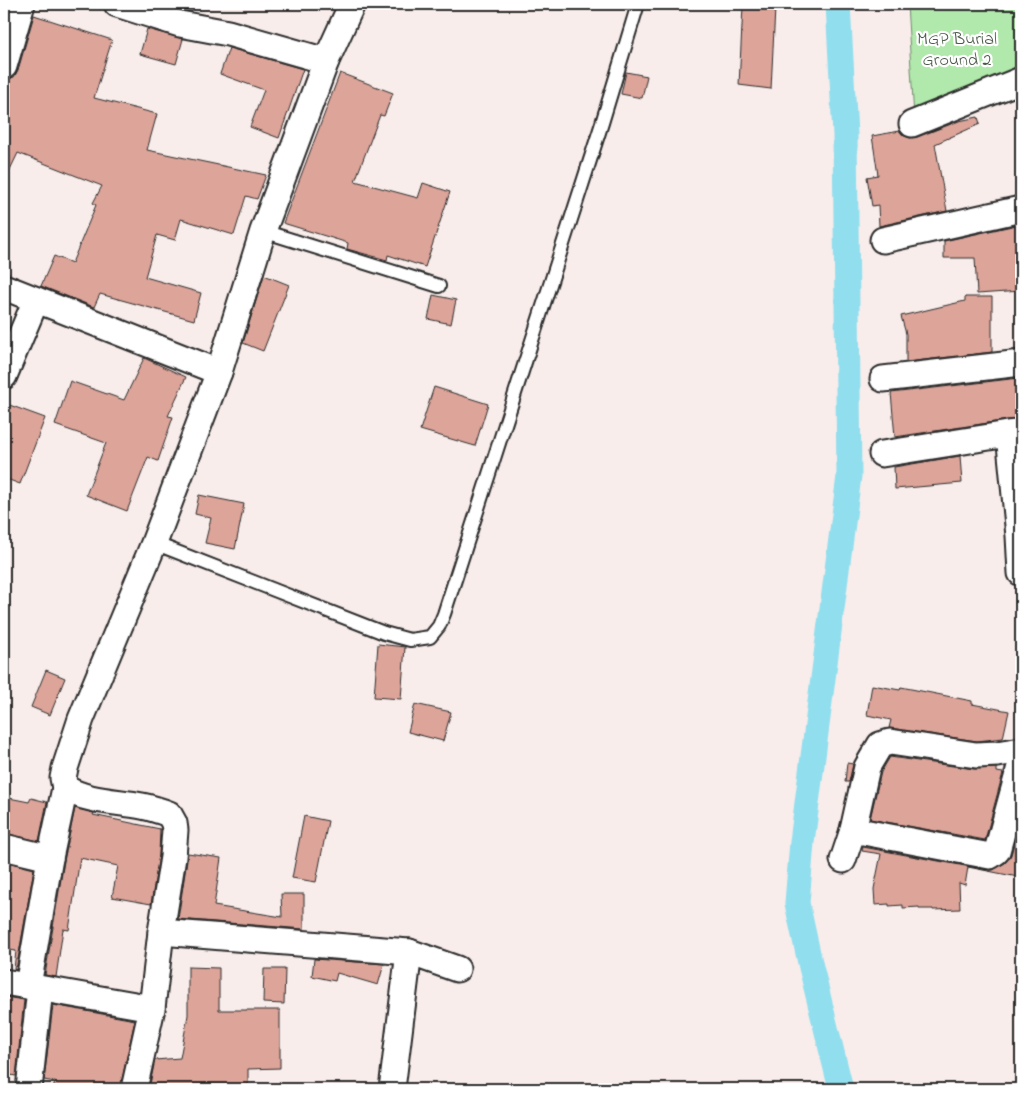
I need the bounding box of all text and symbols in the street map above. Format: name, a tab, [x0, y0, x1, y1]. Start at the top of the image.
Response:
park label: MGP Burial Ground 2	[917, 27, 997, 74]

